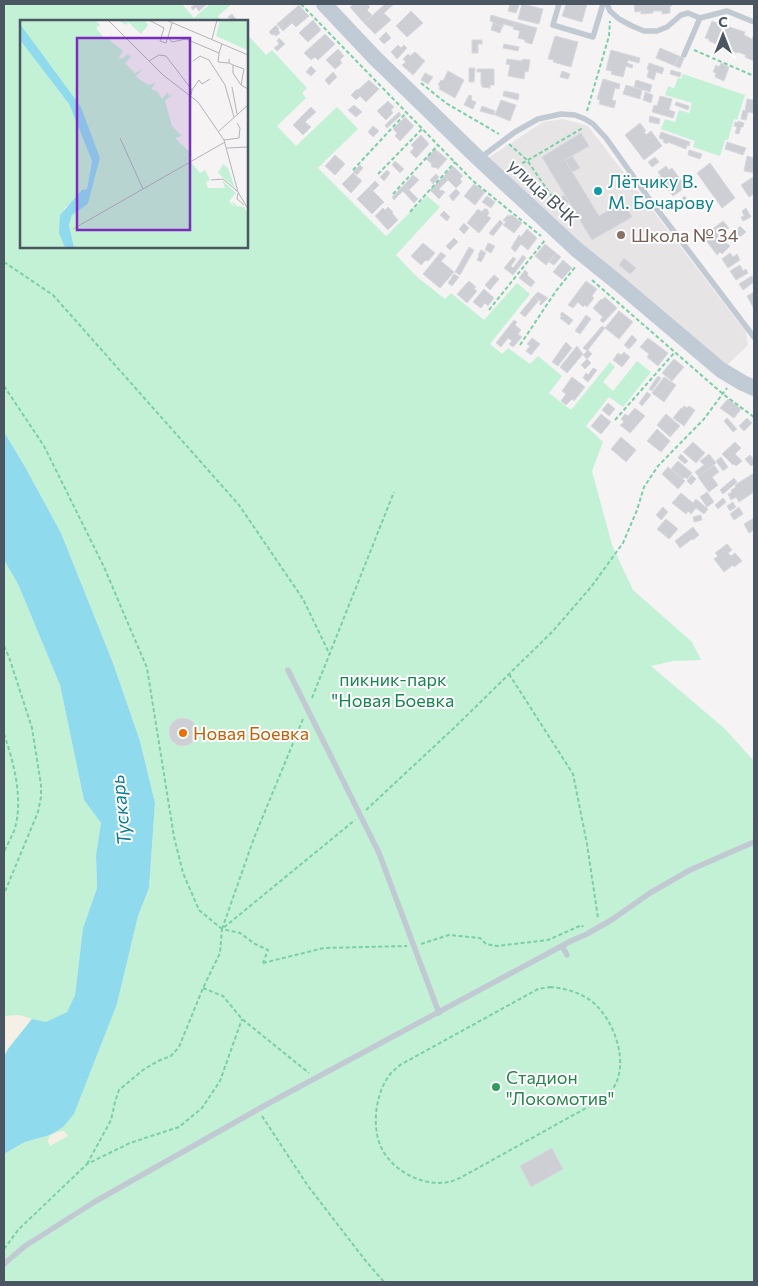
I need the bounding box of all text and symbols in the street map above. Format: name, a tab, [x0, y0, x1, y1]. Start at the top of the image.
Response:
north arrow	[698, 10, 748, 60]
text: С	[718, 13, 728, 30]
inset map	[20, 20, 248, 248]
street label: улица ВЧК	[504, 154, 584, 230]
place label: Лётчику В. М. Бочарову	[608, 170, 714, 213]
marker: Лётчику В. М. Бочарову	[592, 185, 604, 197]
place label: Школа № 34	[631, 224, 739, 246]
marker: Школа № 34	[615, 229, 627, 241]
park label: пикник-парк "Новая Боевка	[332, 668, 454, 711]
place label: Новая Боевка	[193, 722, 309, 744]
marker: Новая Боевка	[177, 727, 189, 739]
water label: Тускарь	[105, 774, 135, 846]
place label: Стадион "Локомотив"	[506, 1066, 614, 1109]
marker: Стадион "Локомотив"	[490, 1081, 502, 1093]

